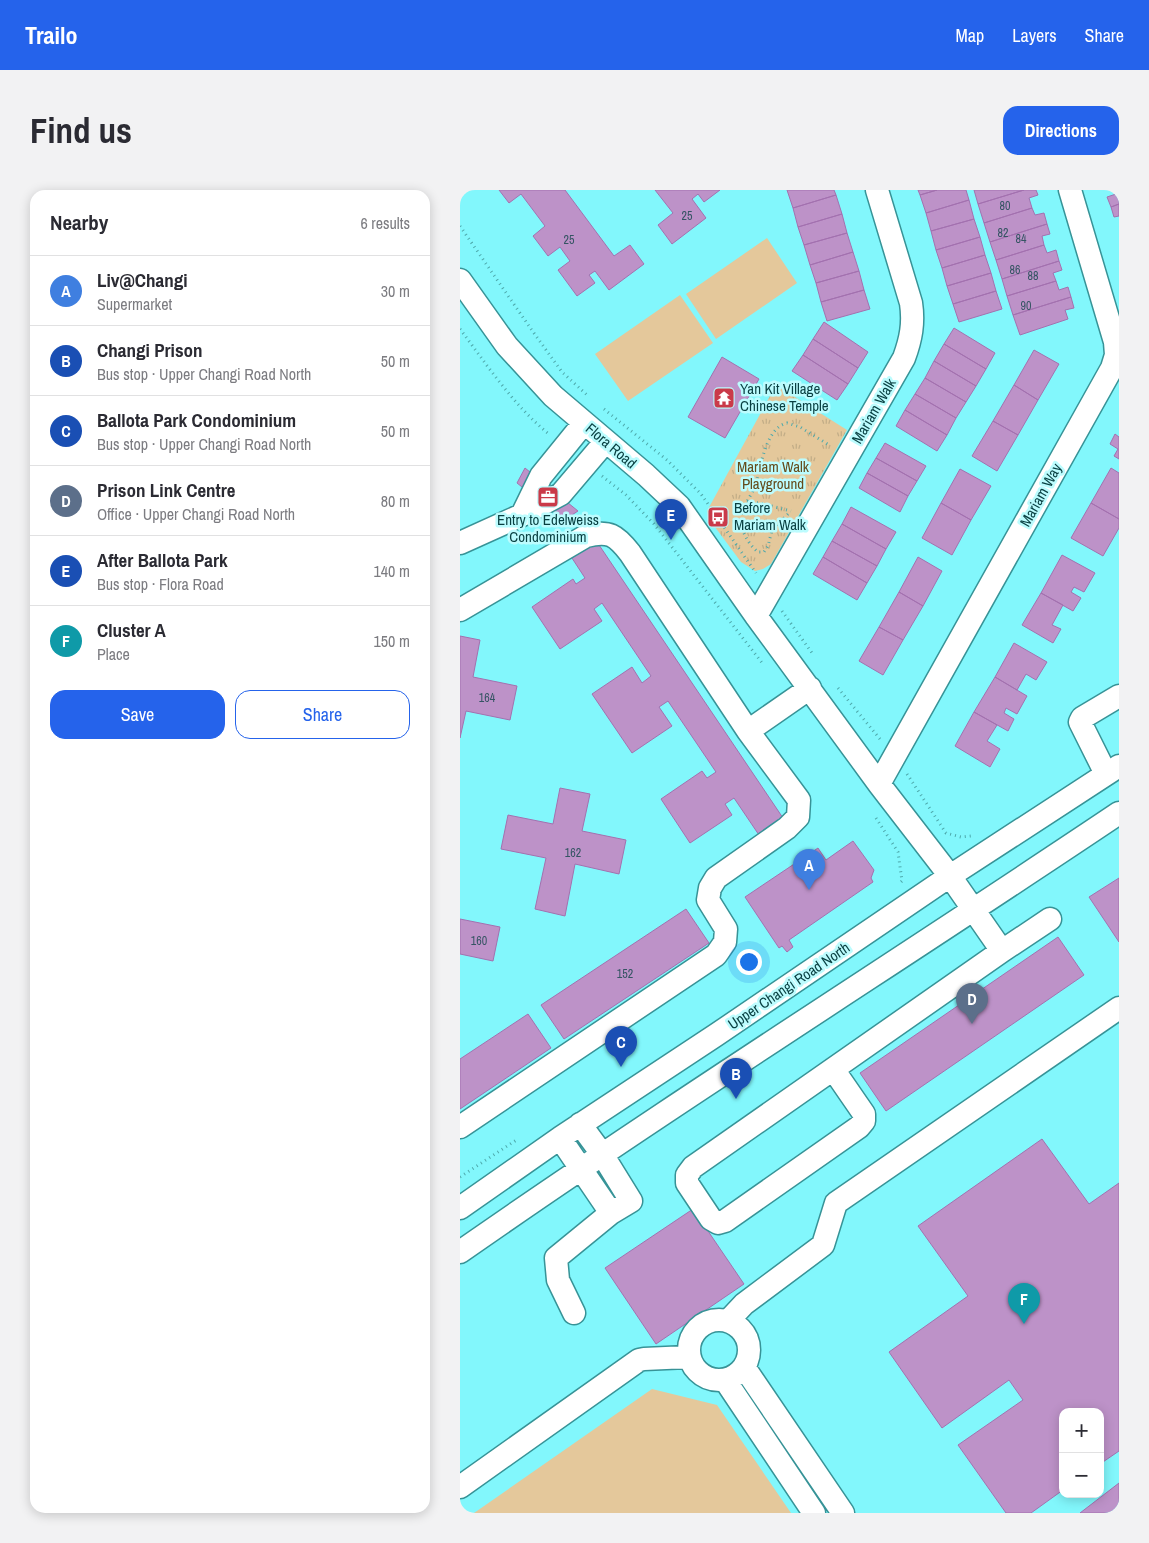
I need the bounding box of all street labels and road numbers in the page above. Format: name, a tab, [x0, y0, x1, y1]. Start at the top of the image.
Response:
street label: Mariam Walk	[846, 374, 901, 447]
street label: Flora Road	[581, 418, 641, 473]
street label: Mariam Way	[1015, 459, 1067, 530]
street label: Upper Changi Road North	[724, 937, 854, 1034]

